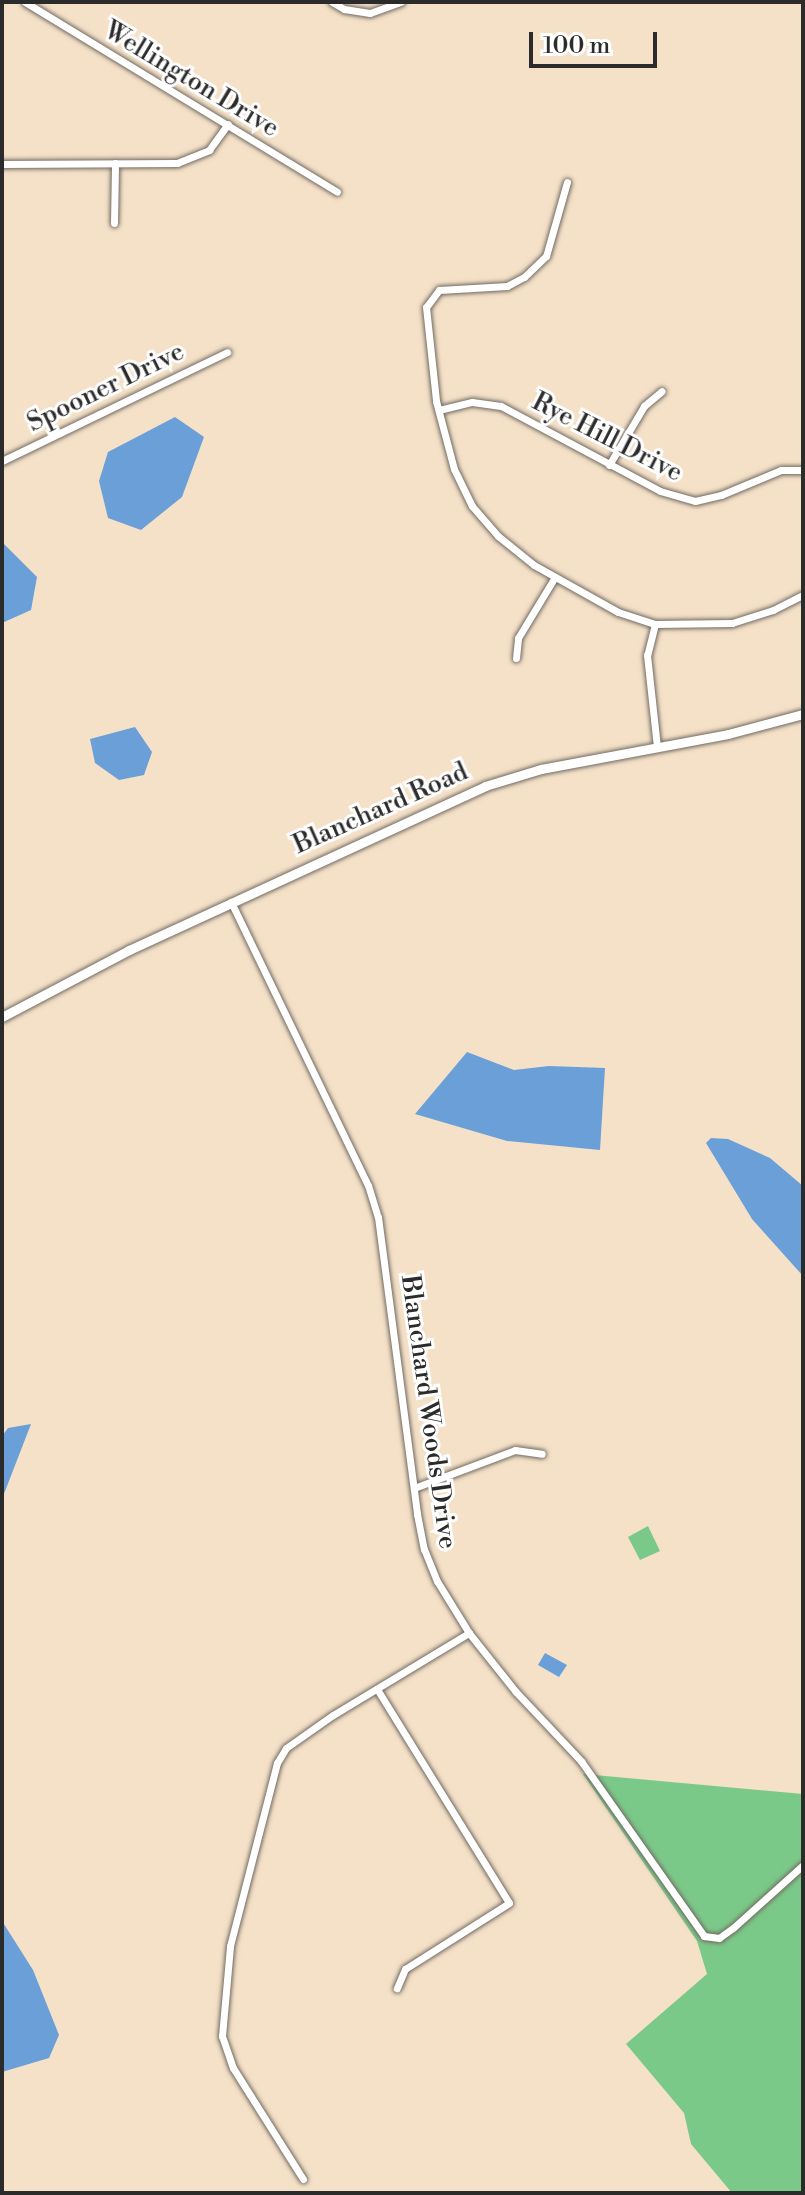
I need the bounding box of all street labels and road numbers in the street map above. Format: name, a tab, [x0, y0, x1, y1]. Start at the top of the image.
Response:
street label: Wellington Drive	[98, 16, 284, 144]
street label: Spooner Drive	[23, 337, 189, 439]
street label: Rye Hill Drive	[527, 387, 687, 489]
street label: Blanchard Road	[289, 757, 473, 861]
street label: Blanchard Woods Drive	[393, 1273, 463, 1551]

